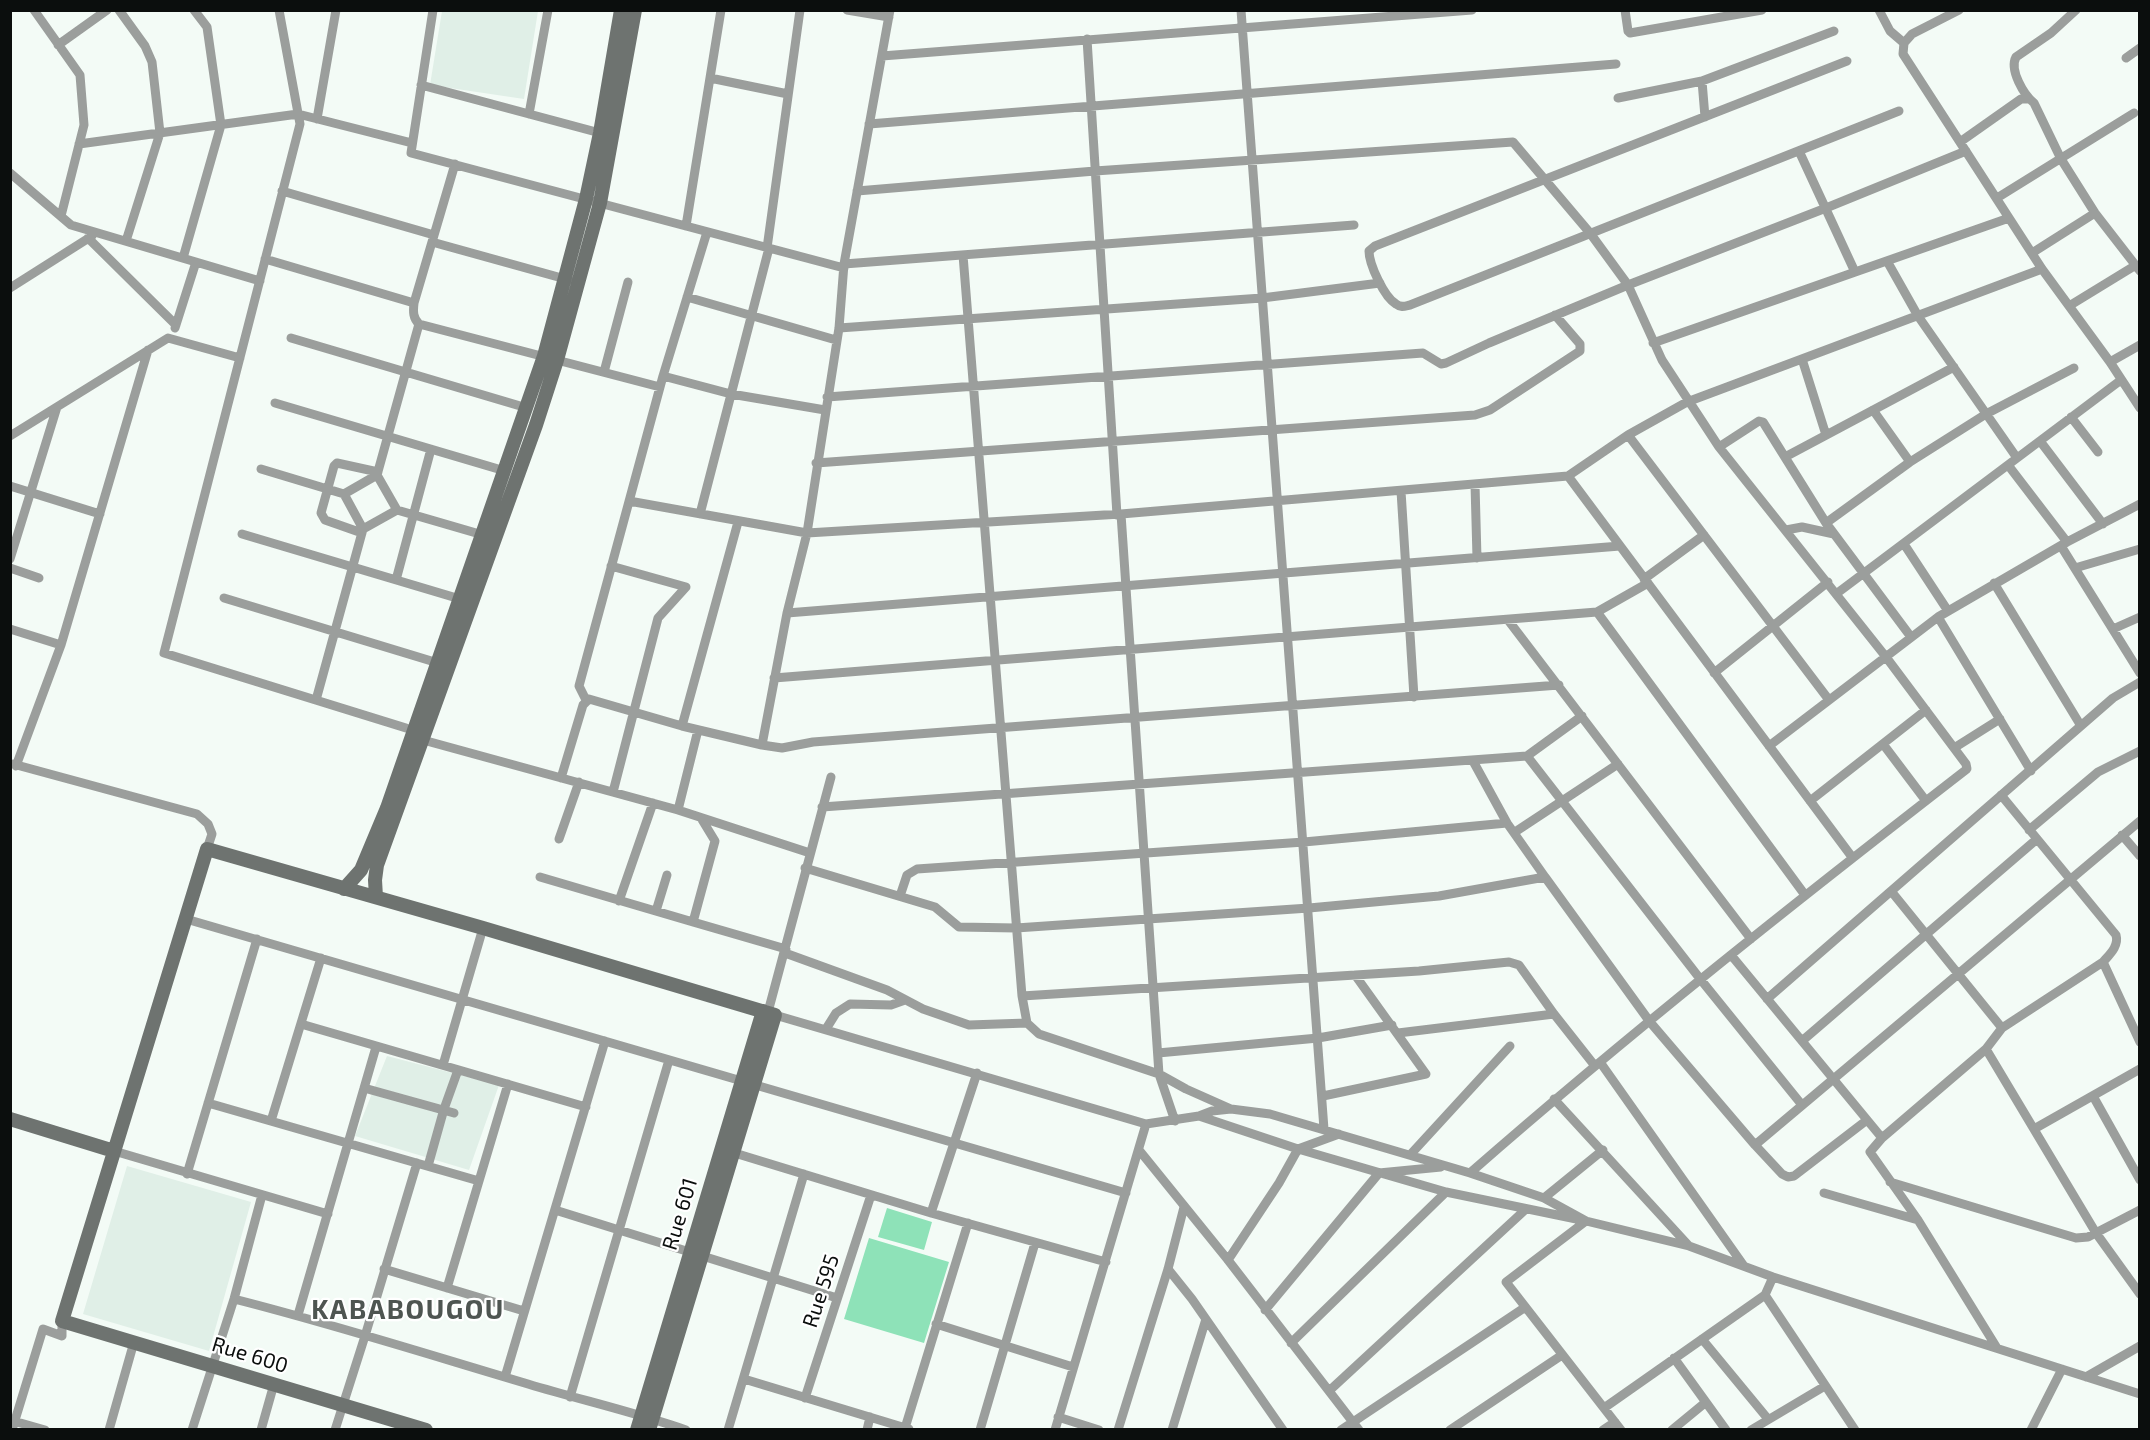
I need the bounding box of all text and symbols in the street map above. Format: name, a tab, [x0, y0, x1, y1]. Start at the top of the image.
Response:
street label: Rue 601	[657, 1175, 703, 1253]
street label: Rue 595	[797, 1251, 845, 1331]
district label: KABABOUGOU	[311, 1294, 505, 1326]
street label: Rue 600	[209, 1332, 291, 1378]

